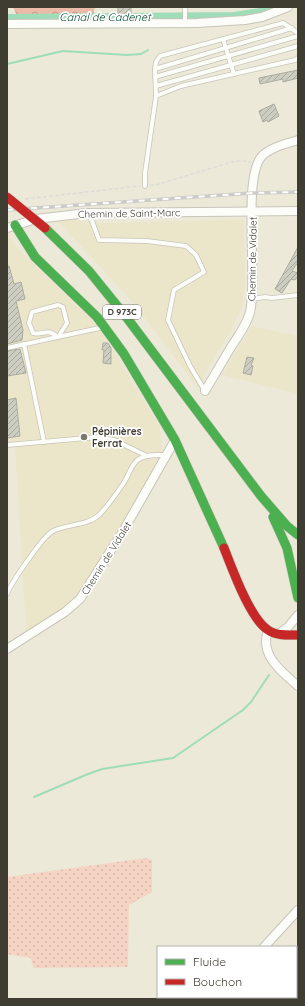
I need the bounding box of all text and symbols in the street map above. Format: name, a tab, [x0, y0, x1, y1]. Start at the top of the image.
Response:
water label: Canal de Cadenet	[59, 10, 152, 24]
street label: Chemin de Saint-Marc	[78, 206, 180, 221]
street label: Chemin de Vidalet	[245, 216, 260, 301]
road number: D 973C	[103, 305, 141, 319]
place label: Pépinières Ferrat	[92, 425, 142, 450]
marker: Pépinières Ferrat	[79, 432, 89, 442]
street label: Chemin de Vidalet	[79, 519, 135, 597]
legend	[157, 946, 297, 998]
text: Fluide	[193, 954, 226, 969]
text: Bouchon	[193, 974, 242, 989]

